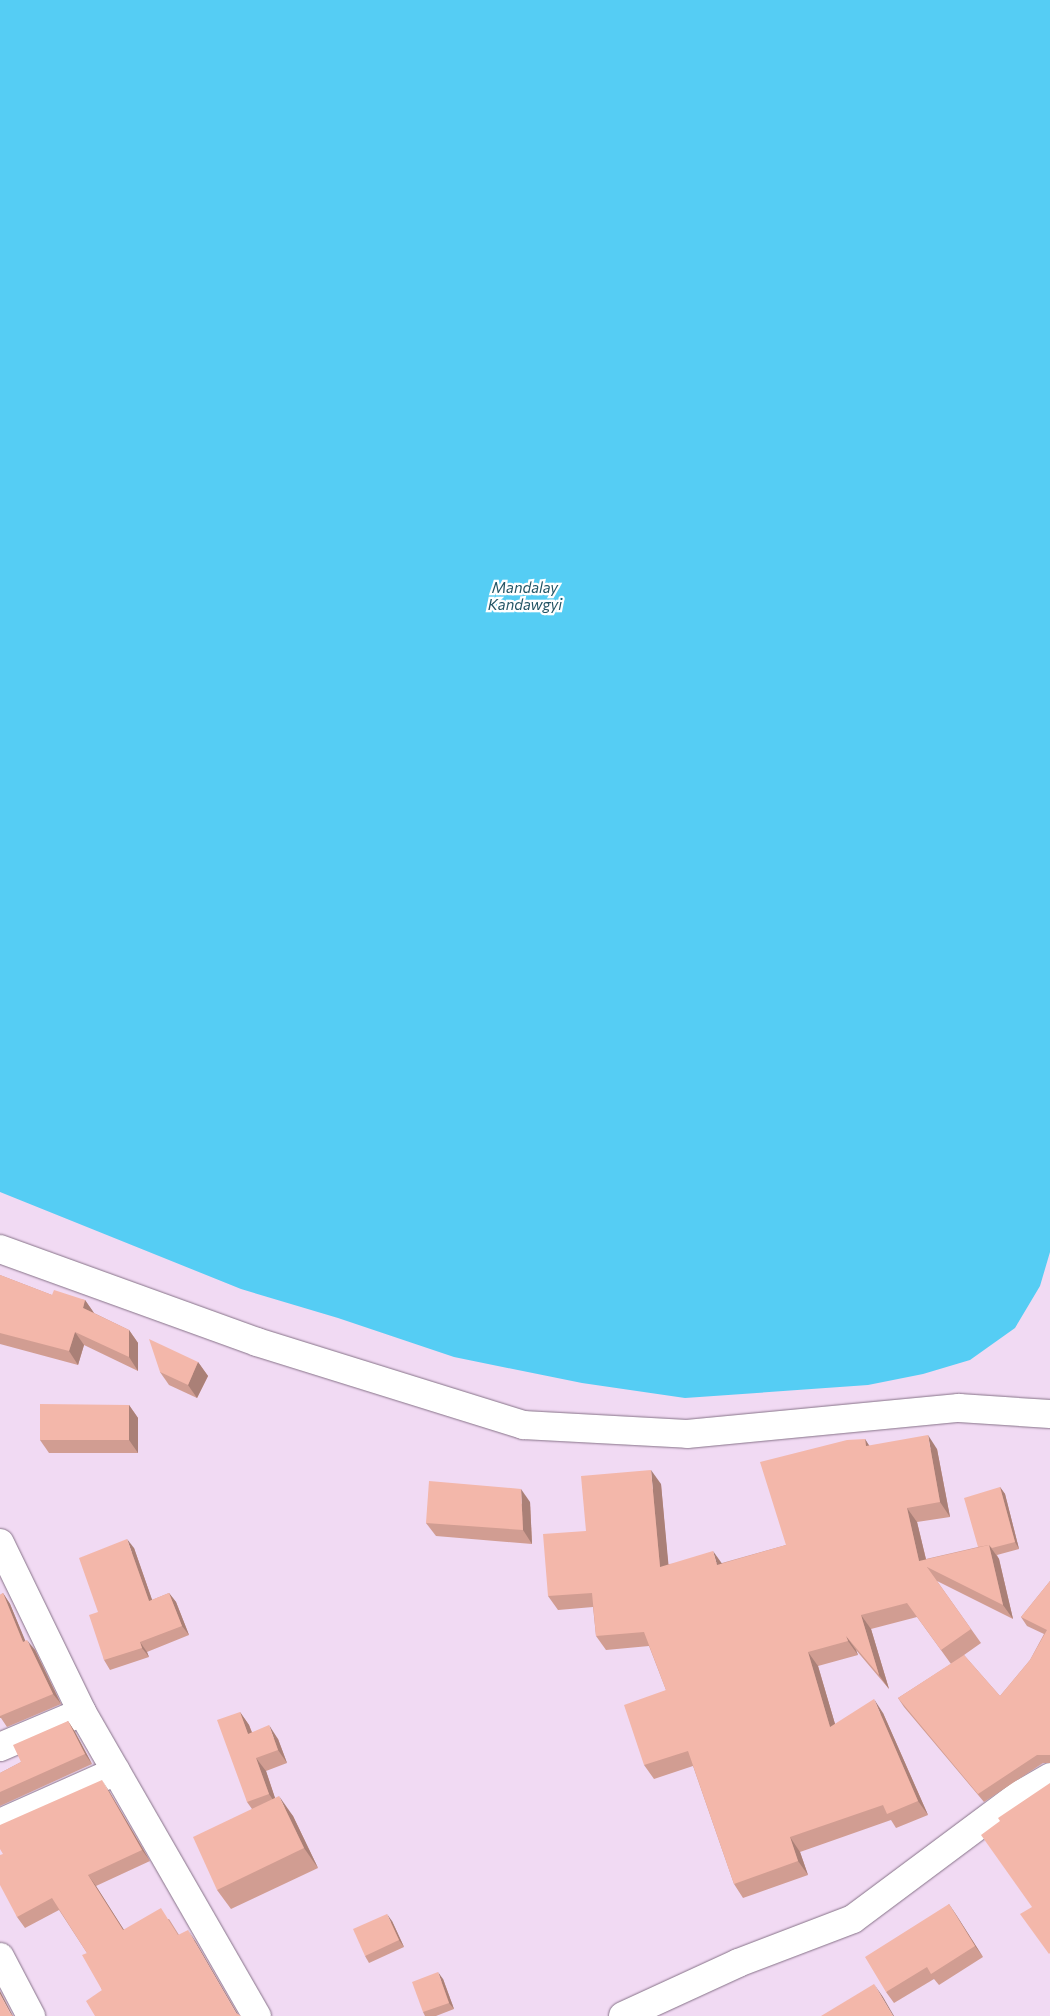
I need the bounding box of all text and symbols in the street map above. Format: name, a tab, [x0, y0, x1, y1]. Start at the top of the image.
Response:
water label: Mandalay Kandawgyi	[488, 578, 562, 613]

